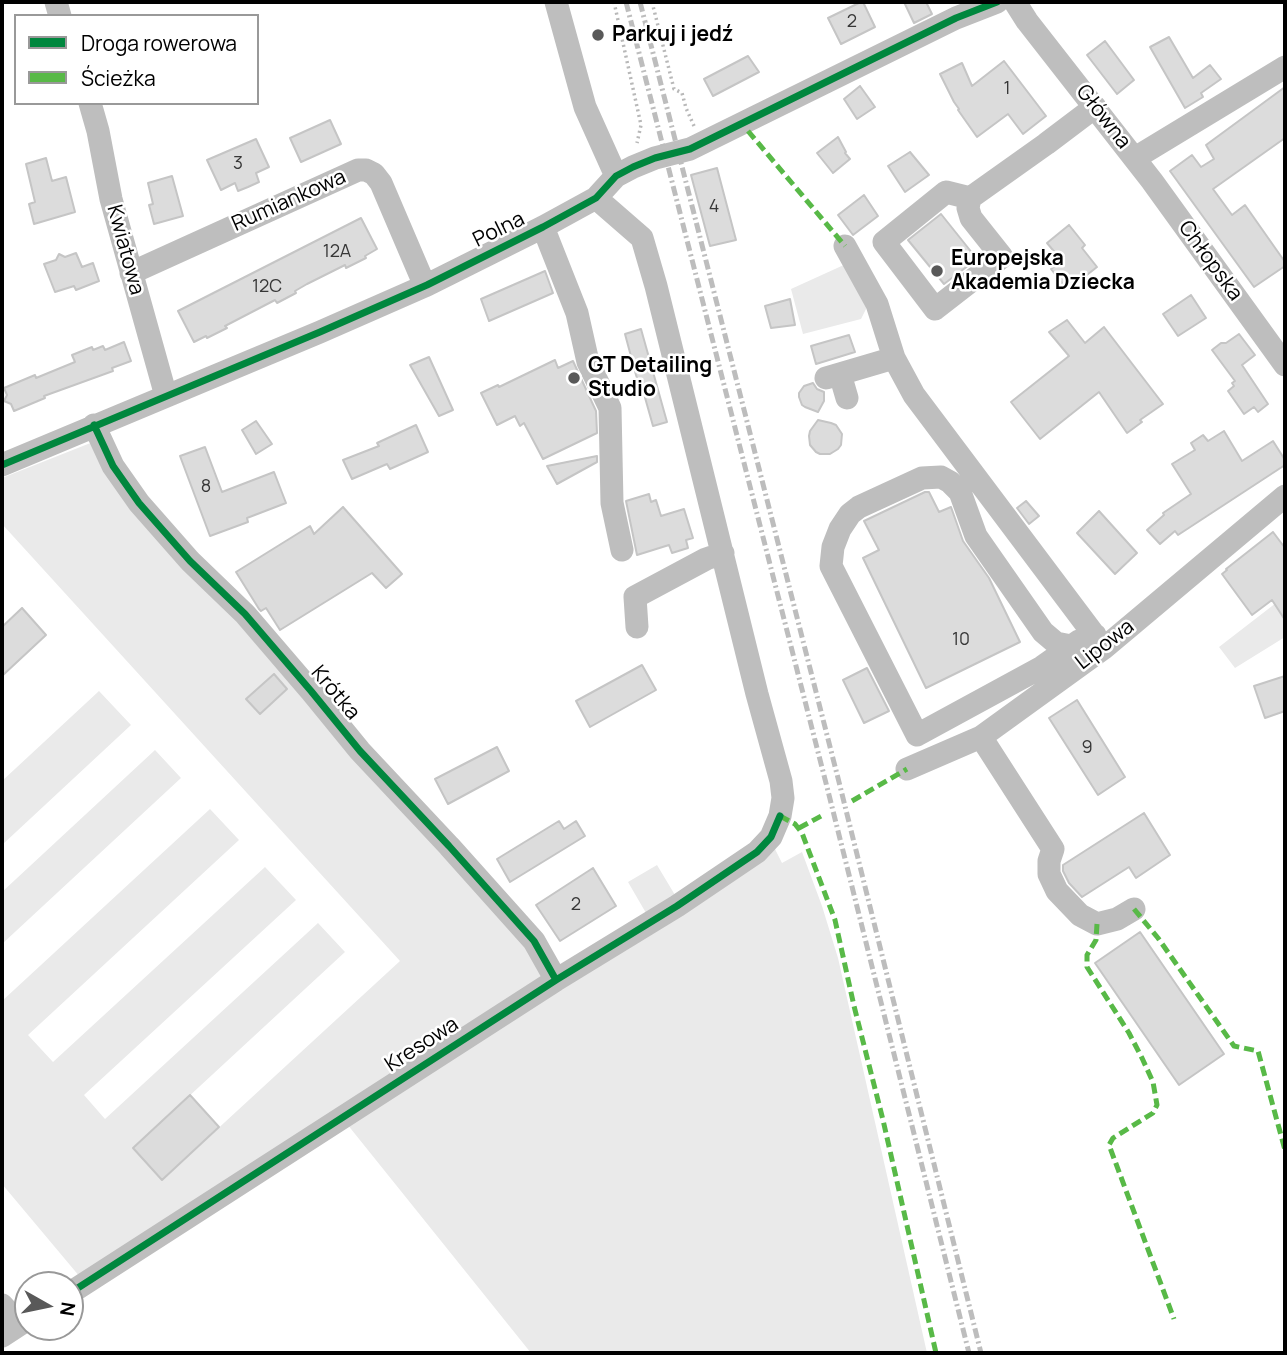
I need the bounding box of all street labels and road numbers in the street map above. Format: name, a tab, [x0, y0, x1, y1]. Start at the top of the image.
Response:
street label: Główna	[1070, 80, 1136, 154]
street label: Rumiankowa	[228, 165, 350, 237]
street label: Kwiatowa	[101, 202, 149, 298]
street label: Polna	[469, 207, 529, 253]
street label: Chłopska	[1173, 216, 1247, 306]
street label: Lipowa	[1071, 614, 1139, 676]
street label: Krótka	[305, 661, 365, 725]
street label: Kresowa	[381, 1012, 463, 1078]

